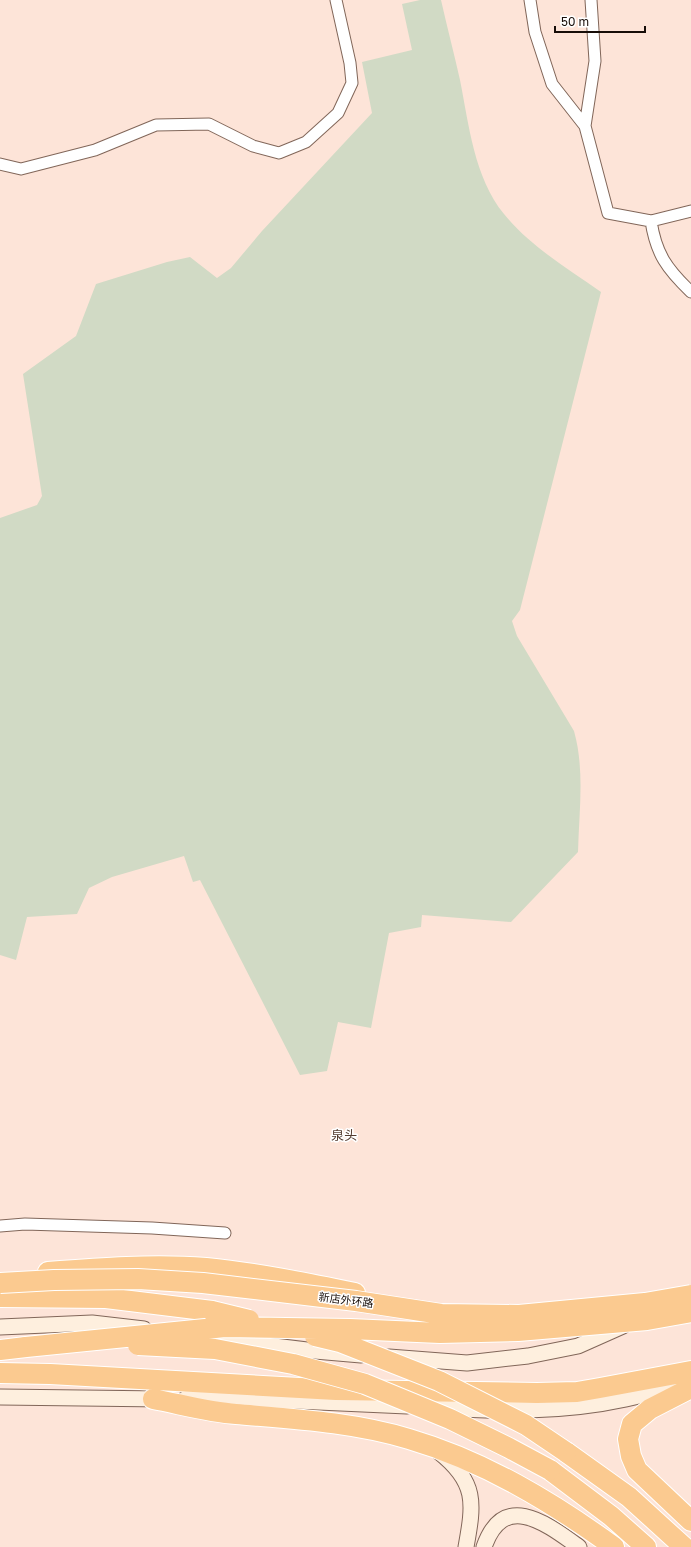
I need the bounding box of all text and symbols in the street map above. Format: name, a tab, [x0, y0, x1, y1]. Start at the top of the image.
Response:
scale bar	[555, 8, 645, 34]
text: 50 m	[561, 14, 589, 29]
district label: 泉头	[331, 1127, 357, 1143]
street label: 新店外环路	[318, 1290, 374, 1309]

